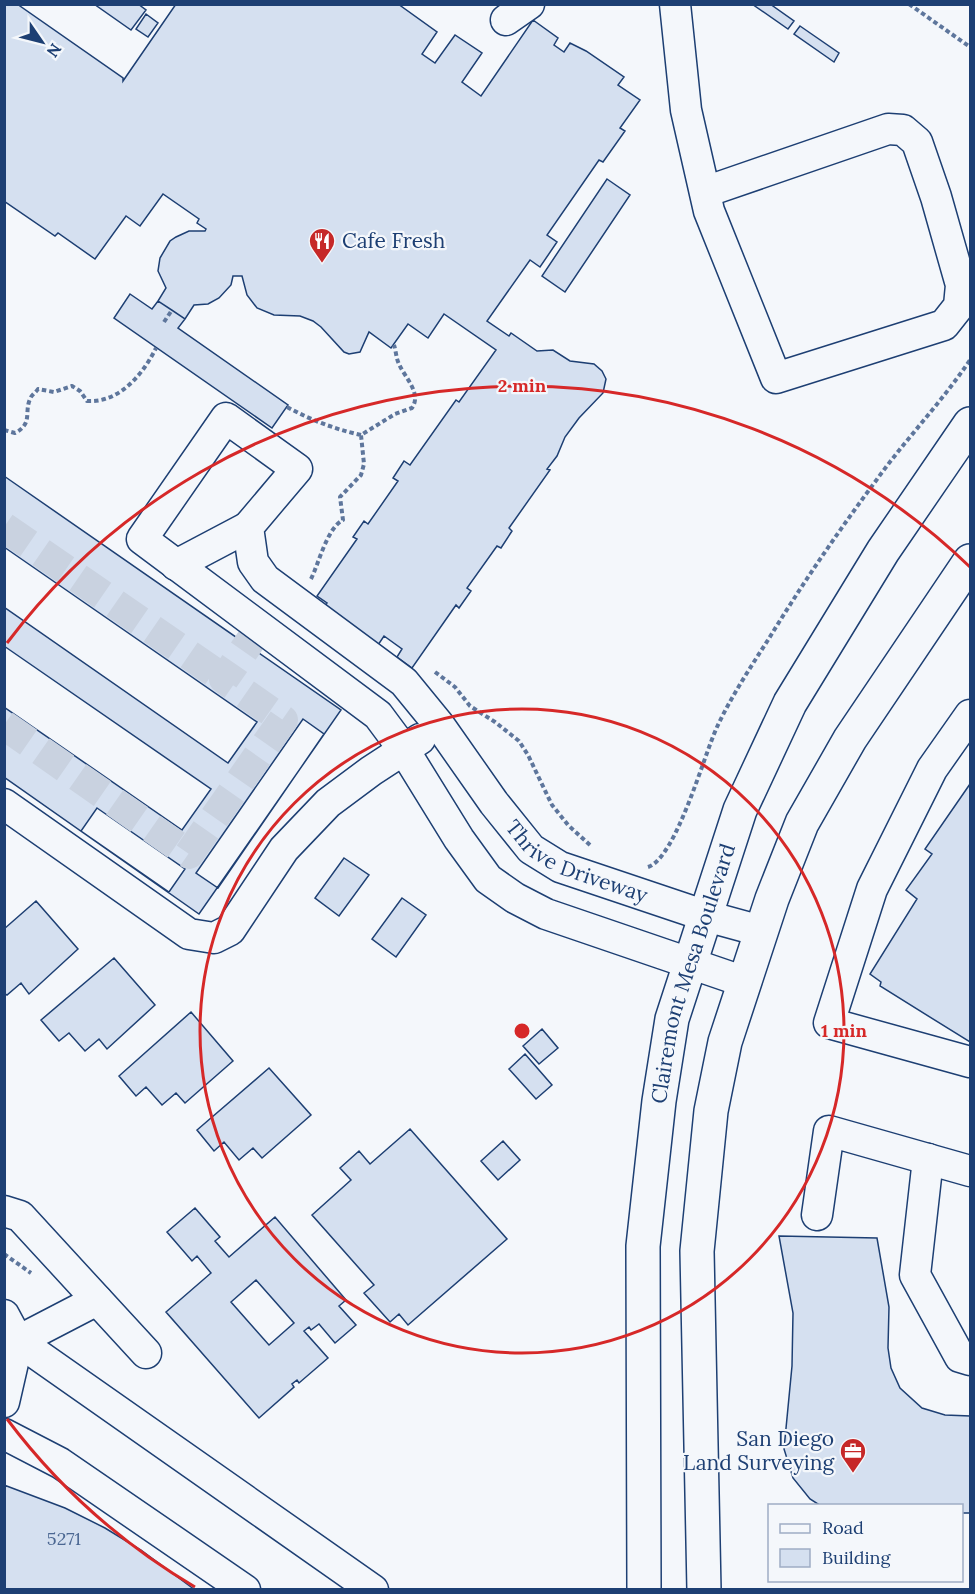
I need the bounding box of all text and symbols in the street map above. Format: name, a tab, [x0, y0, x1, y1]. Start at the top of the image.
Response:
north arrow	[12, 12, 72, 72]
text: N	[43, 40, 66, 61]
restaurant icon: Cafe Fresh	[307, 226, 337, 264]
place label: Cafe Fresh	[342, 227, 445, 254]
text: 2 min	[498, 374, 547, 397]
street label: Thrive Driveway	[500, 814, 651, 908]
street label: Clairemont Mesa Boulevard	[645, 840, 741, 1105]
text: 1 min	[821, 1019, 867, 1042]
centre of rings	[512, 1021, 532, 1041]
place label: San Diego Land Surveying	[683, 1425, 834, 1476]
office icon: San Diego Land Surveying	[838, 1436, 868, 1474]
legend	[768, 1504, 963, 1582]
text: Road	[822, 1516, 864, 1539]
house number: 5271	[47, 1527, 81, 1550]
text: Building	[822, 1546, 892, 1569]

